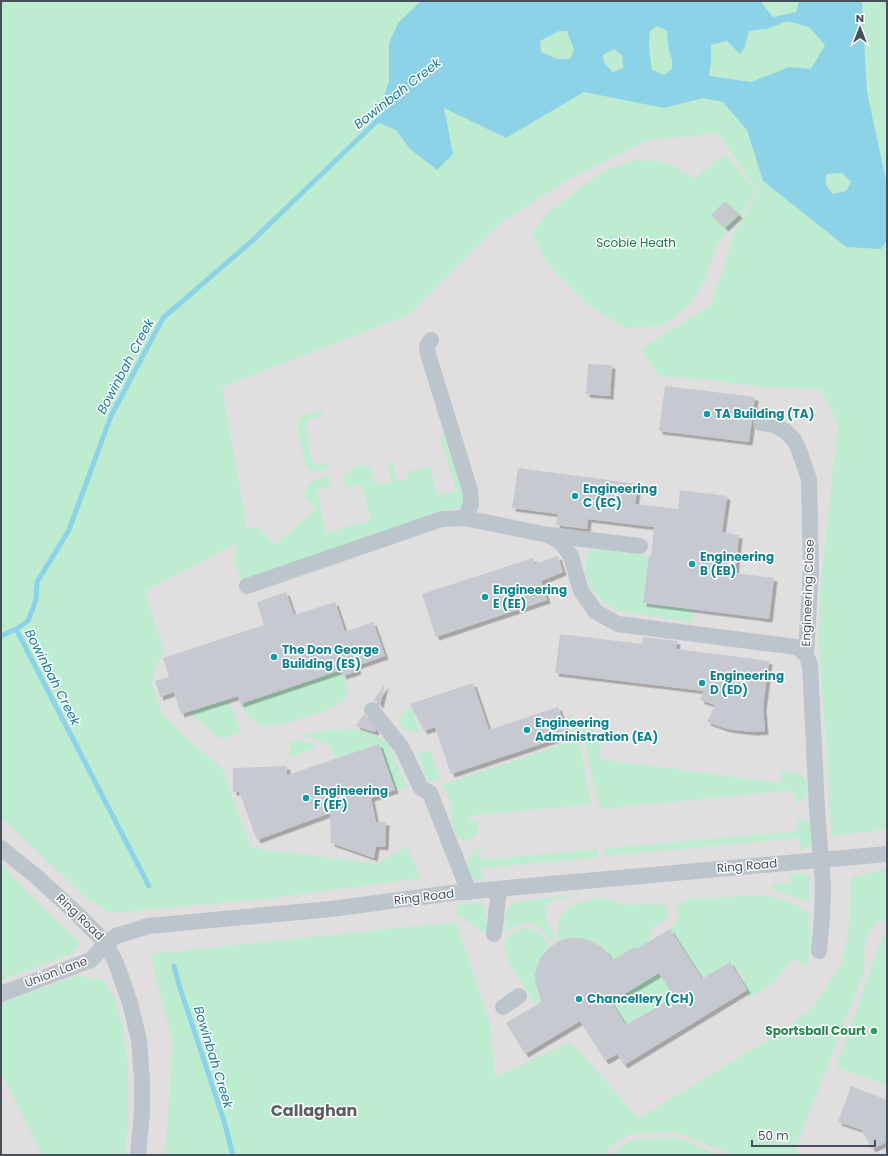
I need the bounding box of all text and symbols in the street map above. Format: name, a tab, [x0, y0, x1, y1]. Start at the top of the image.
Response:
north arrow	[840, 8, 880, 48]
text: N	[856, 10, 864, 26]
water label: Bowinbah Creek	[350, 52, 446, 133]
park label: Scobie Heath	[596, 234, 676, 251]
water label: Bowinbah Creek	[92, 314, 159, 417]
place label: TA Building (TA)	[715, 405, 814, 422]
marker: TA Building (TA)	[702, 409, 712, 419]
place label: Engineering C (EC)	[583, 480, 657, 511]
marker: Engineering C (EC)	[570, 491, 580, 501]
street label: Engineering Close	[797, 539, 818, 647]
place label: Engineering B (EB)	[700, 548, 774, 579]
marker: Engineering B (EB)	[687, 559, 697, 569]
place label: Engineering E (EE)	[493, 581, 567, 612]
marker: Engineering E (EE)	[480, 592, 490, 602]
water label: Bowinbah Creek	[20, 626, 86, 730]
place label: The Don George Building (ES)	[282, 641, 380, 672]
marker: The Don George Building (ES)	[269, 652, 279, 662]
place label: Engineering D (ED)	[710, 667, 784, 698]
marker: Engineering D (ED)	[697, 678, 707, 688]
place label: Engineering Administration (EA)	[535, 714, 658, 745]
marker: Engineering Administration (EA)	[522, 725, 532, 735]
place label: Engineering F (EF)	[314, 782, 388, 813]
marker: Engineering F (EF)	[301, 793, 311, 803]
street label: Ring Road	[716, 854, 778, 877]
street label: Ring Road	[393, 884, 455, 909]
street label: Ring Road	[53, 890, 108, 944]
street label: Union Lane	[22, 952, 90, 991]
place label: Chancellery (CH)	[587, 990, 694, 1007]
marker: Chancellery (CH)	[574, 994, 584, 1004]
water label: Bowinbah Creek	[189, 1004, 238, 1112]
place label: Sportsball Court	[765, 1022, 866, 1039]
marker: Sportsball Court	[869, 1026, 879, 1036]
district label: Callaghan	[271, 1099, 357, 1122]
scale bar	[752, 1122, 875, 1148]
text: 50 m	[758, 1127, 789, 1144]

